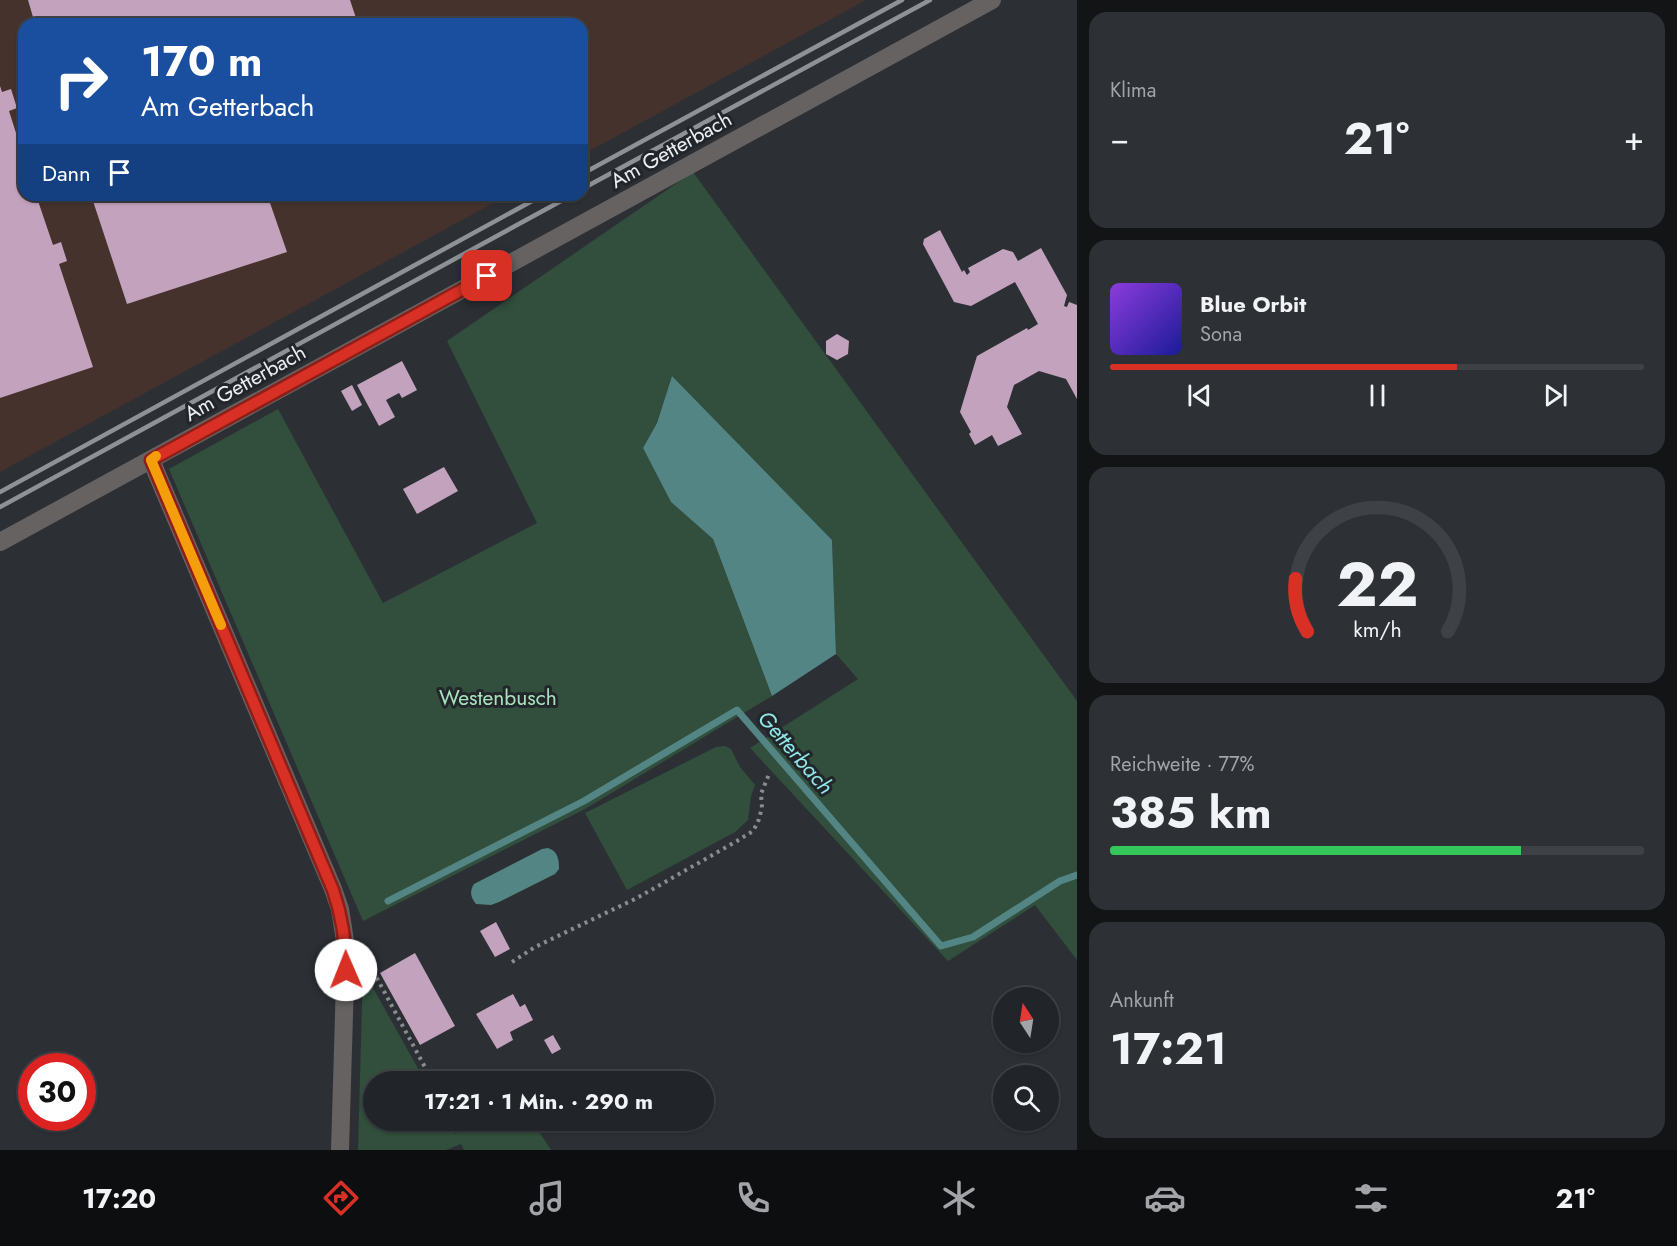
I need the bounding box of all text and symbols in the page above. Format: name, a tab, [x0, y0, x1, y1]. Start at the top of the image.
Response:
text: 170 m	[141, 31, 263, 92]
icon: right	[42, 42, 120, 120]
text: Klima	[1110, 76, 1156, 105]
text: Am Getterbach	[141, 87, 314, 126]
street label: Am Getterbach	[605, 104, 737, 196]
text: 21°	[1344, 106, 1409, 171]
text: −	[1110, 115, 1129, 162]
text: +	[1624, 115, 1644, 162]
icon: arrive	[103, 156, 136, 189]
text: Dann	[42, 157, 91, 189]
pin	[461, 250, 512, 301]
icon: arrive	[470, 259, 503, 292]
text: Blue Orbit	[1200, 288, 1306, 320]
text: Sona	[1200, 320, 1242, 349]
street label: Am Getterbach	[179, 337, 311, 429]
icon: previous	[1183, 379, 1216, 412]
icon: pause	[1361, 379, 1394, 412]
icon: next	[1539, 379, 1572, 412]
text: 22	[1336, 539, 1418, 629]
text: km/h	[1353, 614, 1401, 645]
park label: Westenbusch	[439, 683, 557, 713]
water label: Getterbach	[751, 703, 841, 801]
text: Reichweite · 77%	[1110, 750, 1255, 779]
text: 385 km	[1110, 780, 1272, 845]
position arrow	[314, 938, 378, 1002]
text: Ankunft	[1110, 986, 1174, 1015]
north arrow	[993, 987, 1059, 1053]
map controls	[993, 987, 1059, 1131]
text: 17:21	[1110, 1016, 1227, 1081]
speed limit sign: 30	[18, 1053, 96, 1131]
button: search	[993, 1065, 1059, 1131]
text: 17:21 · 1 Min. · 290 m	[424, 1085, 653, 1117]
icon: directions	[320, 1177, 362, 1219]
icon: music	[526, 1177, 568, 1219]
icon: phone	[732, 1177, 774, 1219]
icon: climate	[938, 1177, 980, 1219]
icon: car	[1144, 1177, 1186, 1219]
icon: filters	[1350, 1177, 1392, 1219]
text: 17:20	[82, 1179, 156, 1218]
text: 21°	[1555, 1179, 1595, 1218]

